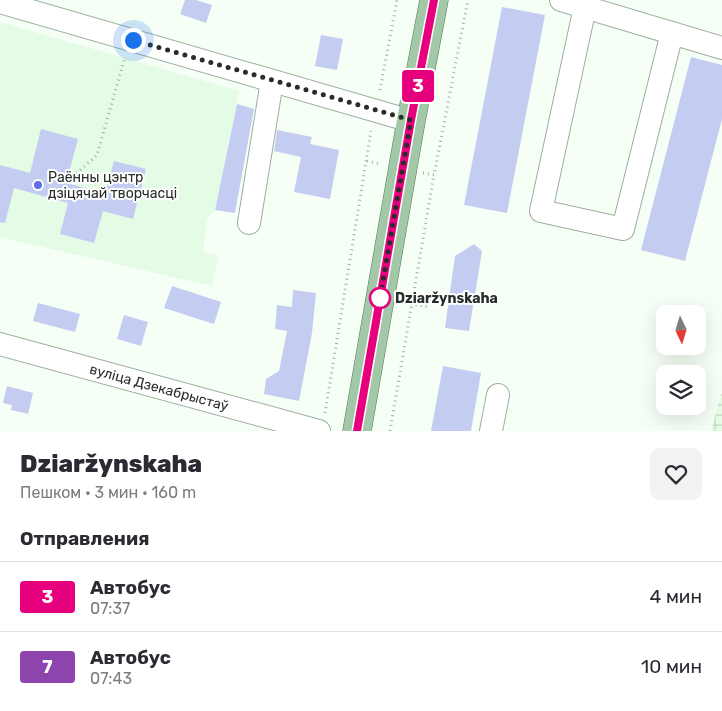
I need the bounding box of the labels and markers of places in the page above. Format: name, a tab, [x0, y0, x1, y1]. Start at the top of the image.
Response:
place label: Раённы цэнтр дзіцячай творчасці	[48, 169, 177, 202]
marker: Раённы цэнтр дзіцячай творчасці	[32, 179, 44, 191]
marker: Dziaržynskaha	[369, 287, 391, 309]
place label: Dziaržynskaha	[395, 290, 498, 307]

